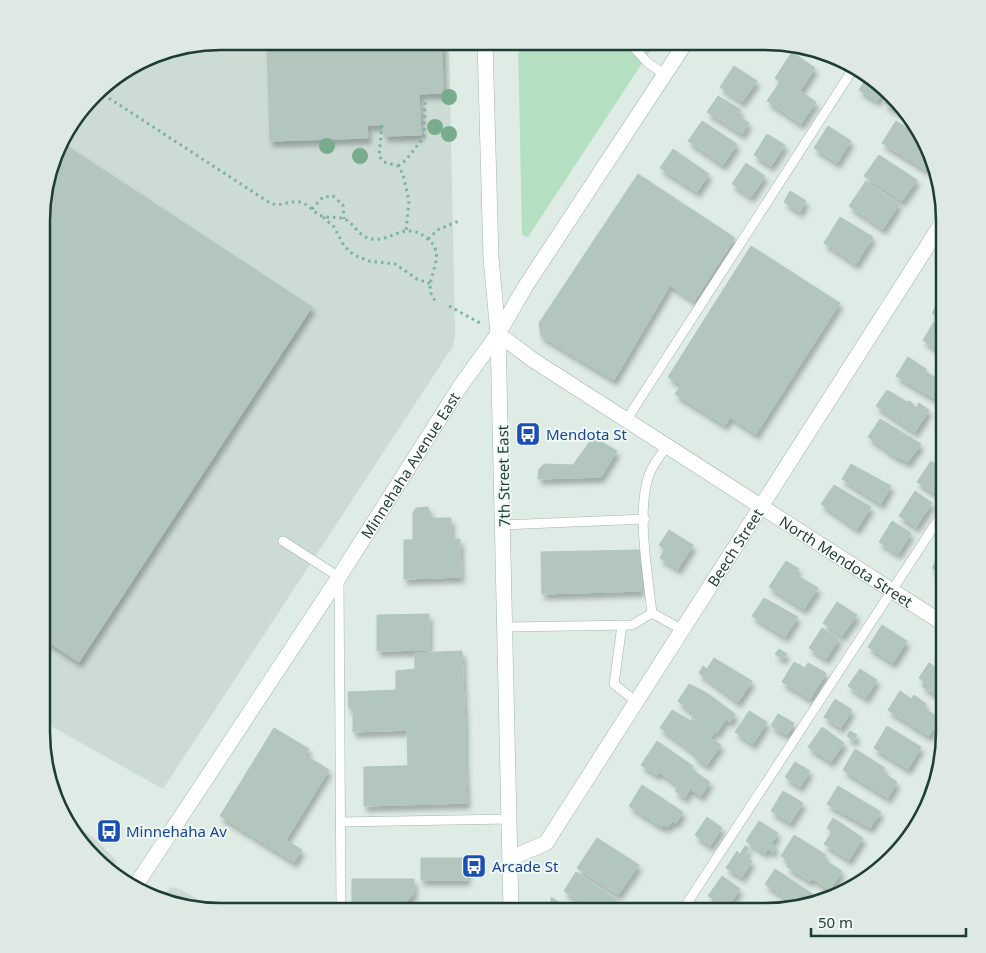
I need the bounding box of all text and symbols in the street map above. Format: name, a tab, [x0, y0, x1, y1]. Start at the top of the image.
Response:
street label: Minnehaha Avenue East	[356, 388, 464, 542]
bus stop icon: Mendota St	[515, 421, 541, 447]
street label: 7th Street East	[492, 424, 514, 527]
place label: Mendota St	[546, 424, 628, 444]
street label: Beech Street	[703, 504, 768, 590]
street label: North Mendota Street	[776, 511, 917, 612]
bus stop icon: Minnehaha Av	[96, 818, 122, 844]
place label: Minnehaha Av	[126, 821, 227, 841]
bus stop icon: Arcade St	[461, 853, 487, 879]
place label: Arcade St	[492, 856, 559, 876]
scale bar	[811, 906, 966, 938]
text: 50 m	[818, 912, 853, 932]

